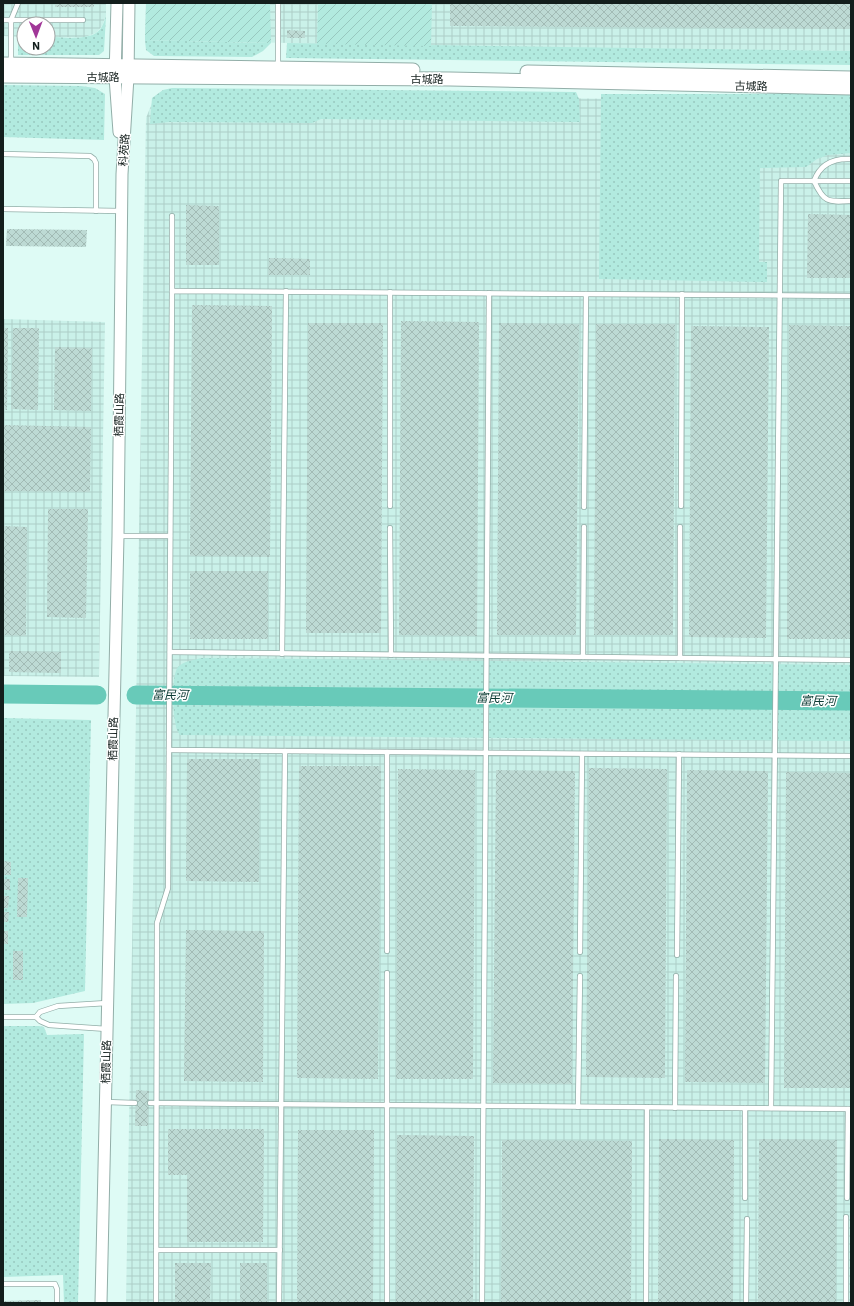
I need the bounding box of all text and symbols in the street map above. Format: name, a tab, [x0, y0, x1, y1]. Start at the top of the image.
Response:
north arrow	[16, 16, 56, 56]
text: N	[32, 39, 40, 53]
street label: 古城路	[87, 70, 120, 84]
street label: 古城路	[411, 72, 444, 86]
street label: 古城路	[734, 79, 768, 93]
street label: 科苑路	[116, 133, 132, 167]
street label: 栖霞山路	[112, 393, 126, 437]
water label: 富民河	[152, 687, 190, 702]
water label: 富民河	[476, 690, 514, 705]
water label: 富民河	[800, 693, 838, 708]
street label: 栖霞山路	[106, 717, 120, 761]
street label: 栖霞山路	[99, 1040, 113, 1084]

